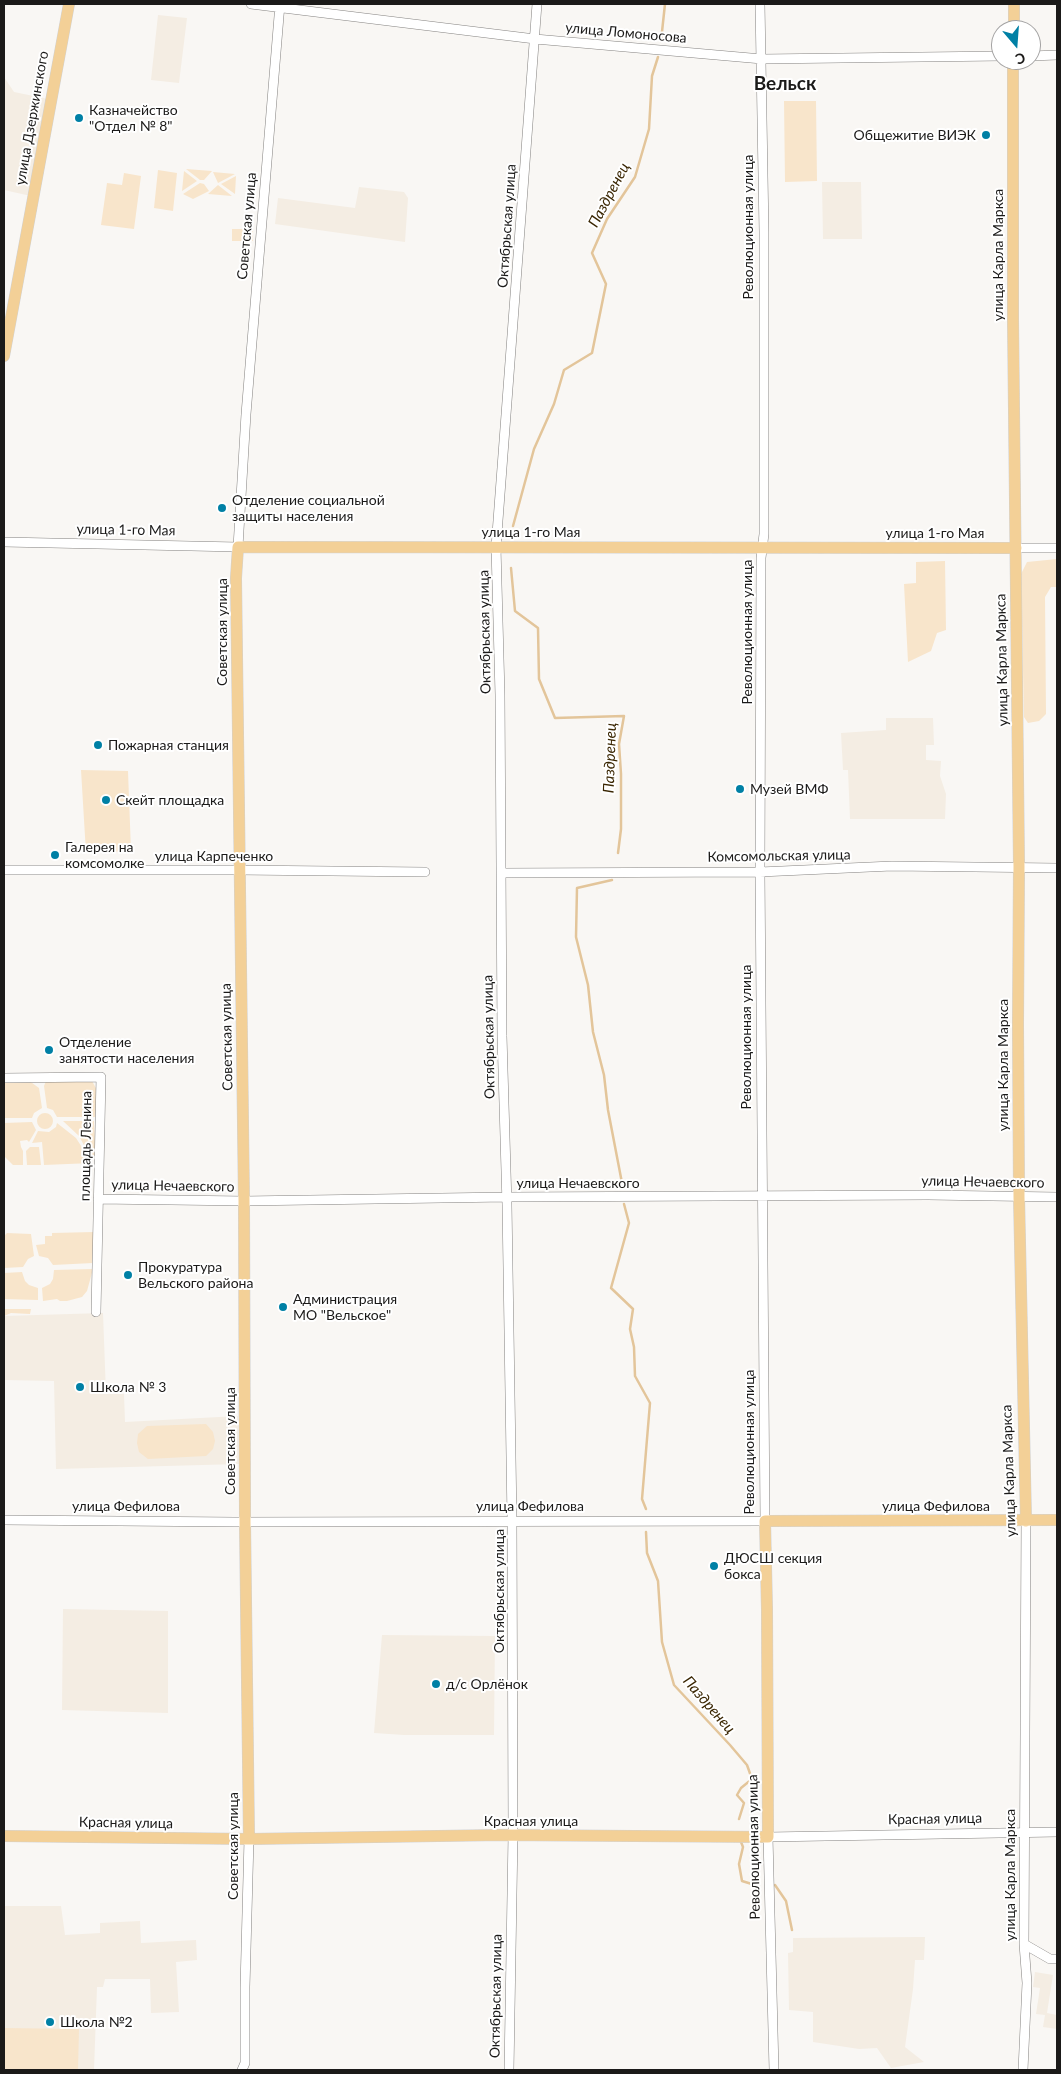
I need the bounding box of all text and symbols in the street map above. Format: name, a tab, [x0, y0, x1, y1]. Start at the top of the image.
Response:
street label: улица Ломоносова	[565, 19, 687, 47]
north arrow	[991, 20, 1041, 70]
text: С	[1013, 49, 1028, 68]
street label: улица Дзержинского	[12, 50, 52, 186]
district label: Вельск	[754, 73, 816, 95]
place label: Казначейство "Отдел № 8"	[89, 102, 178, 134]
marker: Казначейство "Отдел № 8"	[73, 112, 85, 124]
place label: Общежитие ВИЭК	[854, 127, 976, 143]
marker: Общежитие ВИЭК	[980, 129, 992, 141]
street label: Революционная улица	[740, 154, 756, 300]
water label: Паздренец	[584, 160, 634, 230]
street label: Октябрьская улица	[494, 163, 520, 289]
street label: Советская улица	[234, 172, 260, 280]
street label: улица Карла Маркса	[990, 189, 1006, 321]
place label: Отделение социальной защиты населения	[232, 492, 385, 524]
marker: Отделение социальной защиты населения	[216, 502, 228, 514]
street label: улица 1-го Мая	[76, 521, 176, 539]
street label: улица 1-го Мая	[482, 524, 580, 540]
street label: улица 1-го Мая	[886, 525, 984, 541]
street label: Революционная улица	[739, 559, 755, 705]
street label: Октябрьская улица	[476, 570, 494, 694]
street label: Советская улица	[214, 578, 230, 686]
street label: улица Карла Маркса	[992, 594, 1012, 726]
water label: Паздренец	[600, 722, 620, 794]
place label: Пожарная станция	[108, 737, 229, 753]
marker: Пожарная станция	[92, 739, 104, 751]
place label: Музей ВМФ	[750, 781, 828, 797]
marker: Музей ВМФ	[734, 783, 746, 795]
place label: Скейт площадка	[116, 792, 224, 808]
marker: Скейт площадка	[100, 794, 112, 806]
place label: Галерея на комсомолке	[65, 839, 144, 872]
street label: Комсомольская улица	[707, 846, 851, 866]
street label: улица Карпеченко	[155, 848, 273, 864]
marker: Галерея на комсомолке	[49, 849, 61, 861]
street label: Революционная улица	[738, 964, 754, 1110]
street label: Октябрьская улица	[480, 975, 498, 1099]
street label: Советская улица	[218, 983, 236, 1091]
street label: улица Карла Маркса	[995, 999, 1011, 1131]
place label: Отделение занятости населения	[59, 1034, 194, 1066]
marker: Отделение занятости населения	[43, 1044, 55, 1056]
street label: площадь Ленина	[77, 1091, 95, 1201]
street label: улица Нечаевского	[921, 1173, 1045, 1191]
street label: улица Нечаевского	[516, 1175, 640, 1191]
street label: улица Нечаевского	[111, 1177, 235, 1195]
place label: Прокуратура Вельского района	[138, 1259, 253, 1292]
marker: Прокуратура Вельского района	[122, 1269, 134, 1281]
place label: Администрация МО "Вельское"	[293, 1291, 397, 1324]
marker: Администрация МО "Вельское"	[277, 1301, 289, 1313]
street label: Революционная улица	[741, 1369, 757, 1515]
place label: Школа № 3	[90, 1379, 166, 1395]
marker: Школа № 3	[74, 1381, 86, 1393]
street label: Советская улица	[222, 1387, 238, 1495]
street label: улица Карла Маркса	[998, 1404, 1020, 1538]
street label: улица Фефилова	[72, 1498, 180, 1514]
street label: улица Фефилова	[476, 1498, 584, 1514]
street label: улица Фефилова	[882, 1498, 990, 1514]
street label: Октябрьская улица	[491, 1529, 507, 1653]
place label: ДЮСШ секция бокса	[724, 1550, 822, 1582]
marker: ДЮСШ секция бокса	[708, 1560, 720, 1572]
water label: Паздренец	[679, 1672, 739, 1738]
place label: д/с Орлёнок	[446, 1676, 528, 1692]
marker: д/с Орлёнок	[430, 1678, 442, 1690]
street label: Революционная улица	[744, 1774, 764, 1920]
street label: Советская улица	[225, 1792, 241, 1900]
street label: улица Карла Маркса	[1002, 1809, 1018, 1941]
street label: Красная улица	[888, 1810, 982, 1828]
street label: Красная улица	[484, 1813, 578, 1829]
street label: Красная улица	[79, 1814, 173, 1832]
street label: Октябрьская улица	[487, 1934, 505, 2058]
place label: Школа №2	[60, 2014, 133, 2030]
marker: Школа №2	[44, 2016, 56, 2028]

